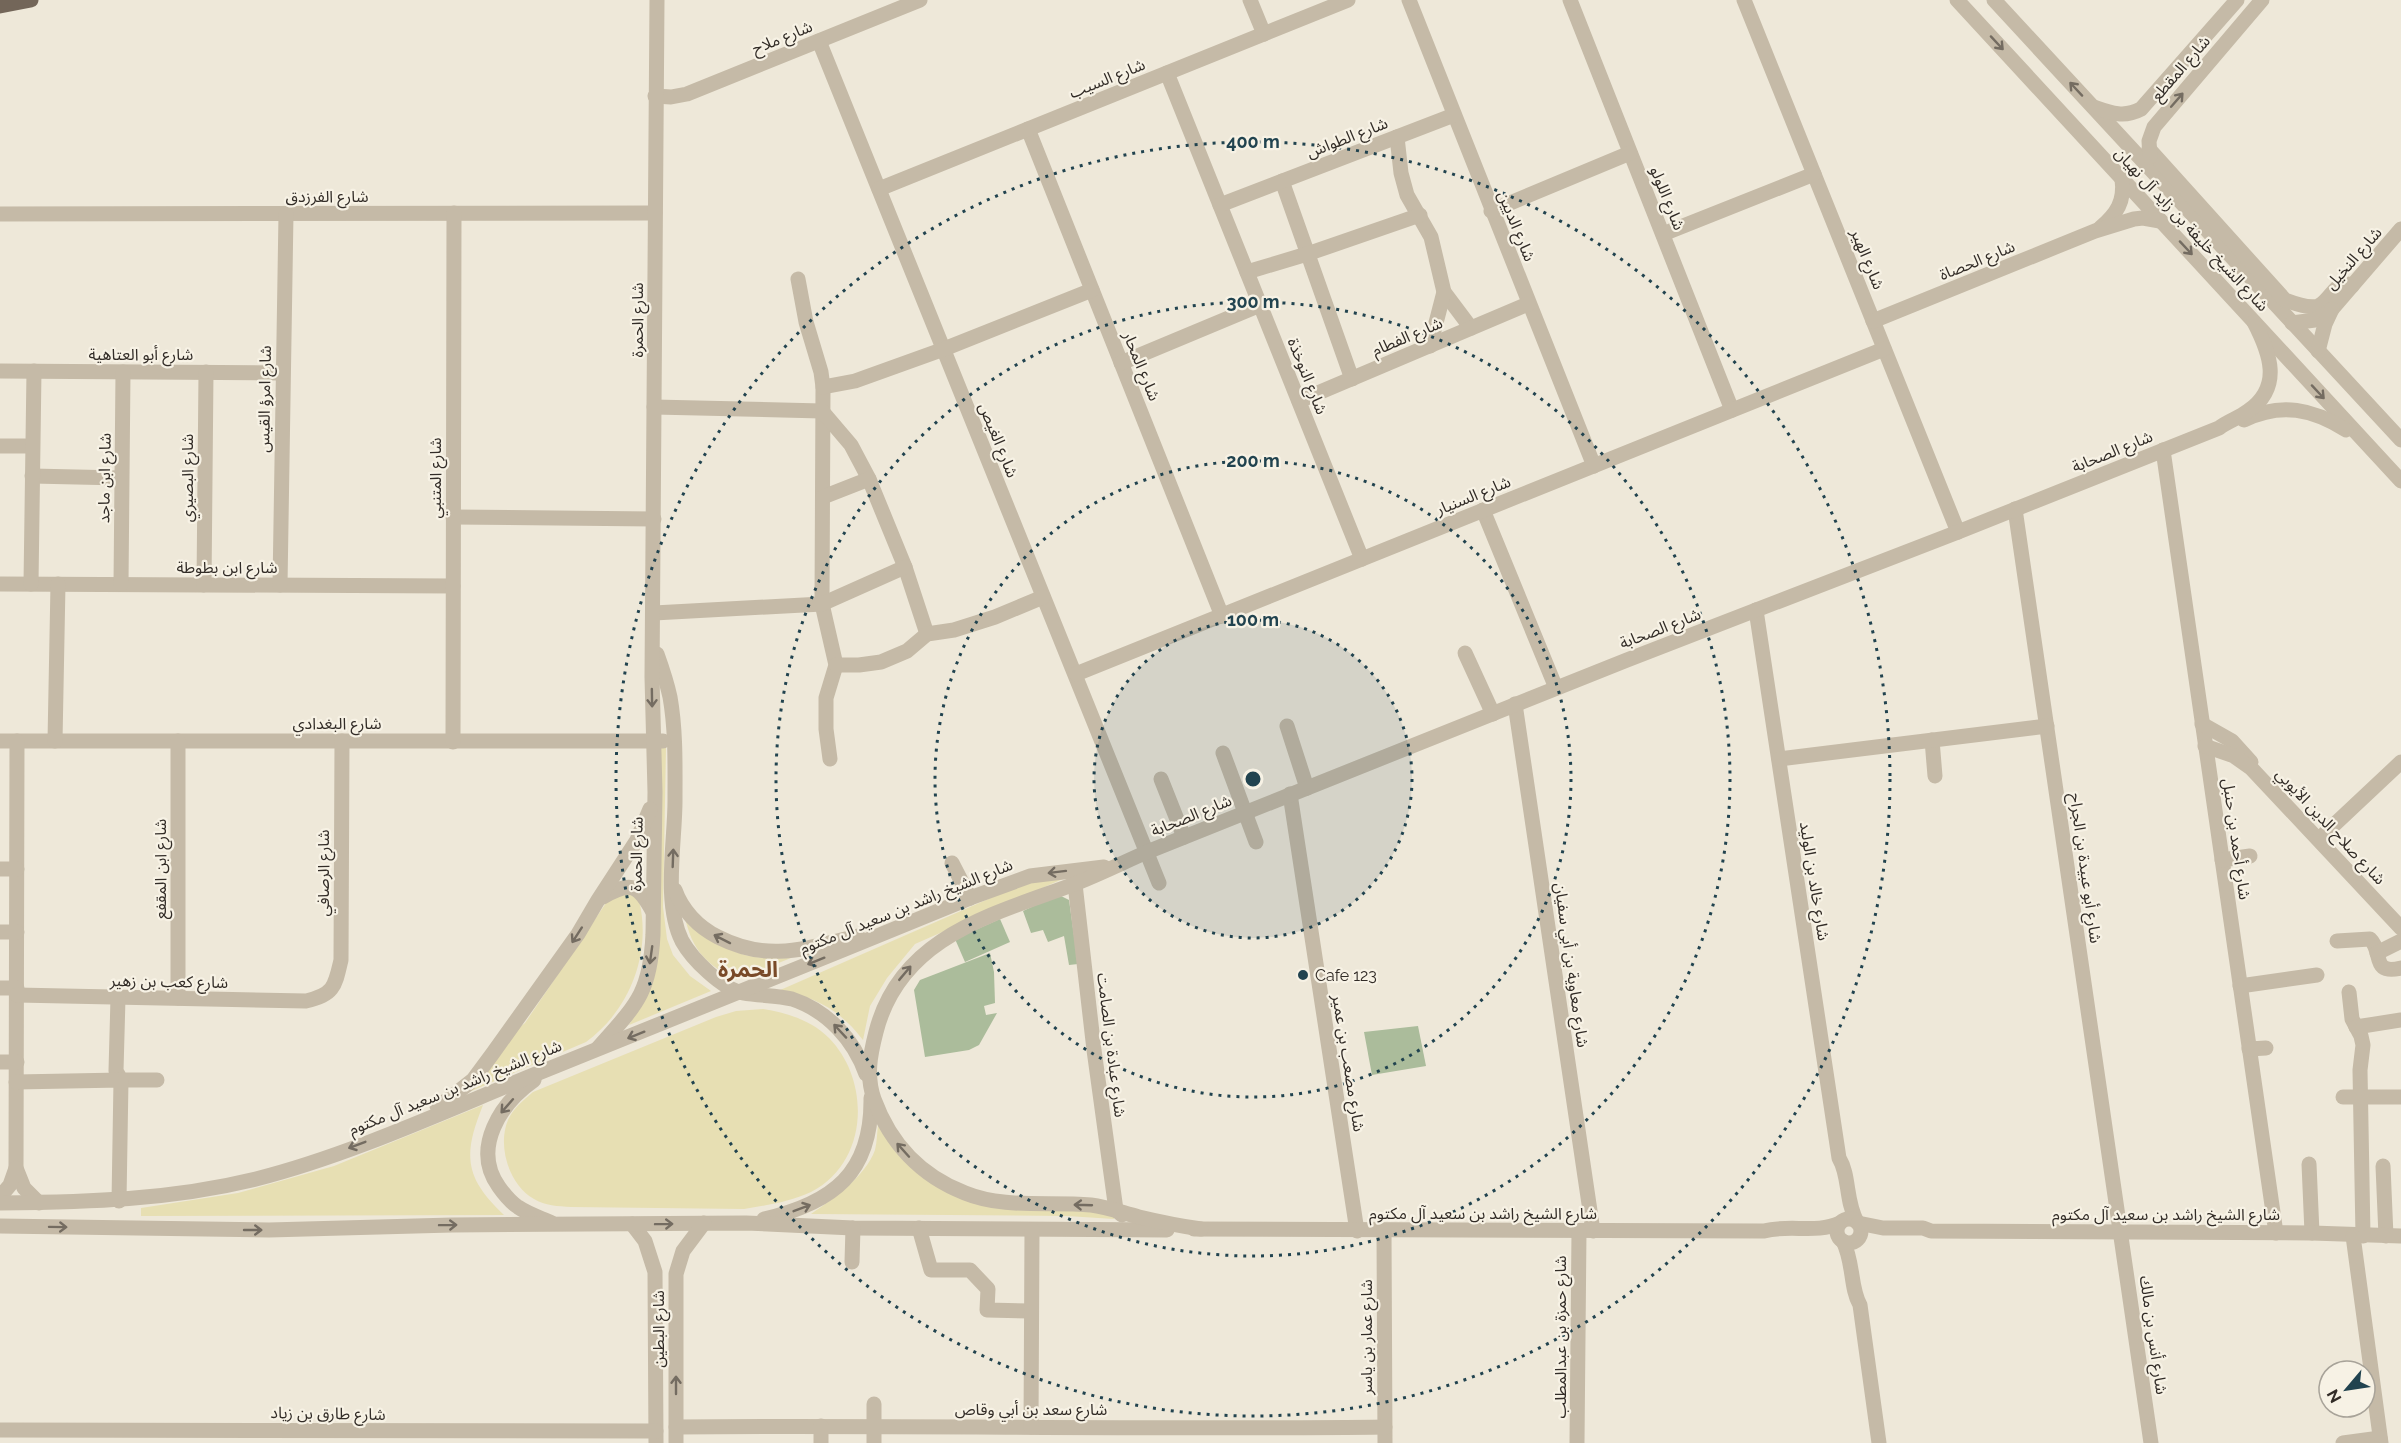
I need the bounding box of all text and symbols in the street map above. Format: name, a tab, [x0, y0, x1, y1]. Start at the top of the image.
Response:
street label: شارع ملاح	[749, 17, 816, 61]
street label: شارع المقطع	[2147, 32, 2216, 107]
one-way arrow	[1989, 35, 2003, 50]
street label: شارع السيب	[1066, 55, 1149, 105]
one-way arrow	[2069, 82, 2083, 97]
one-way arrow	[2170, 93, 2184, 108]
street label: شارع الطواش	[1304, 113, 1391, 164]
text: 400 m	[1226, 131, 1280, 152]
street label: شارع الشيخ خليفة بن زايد آل نهيان	[2109, 144, 2273, 317]
street label: شارع اللولو	[1643, 163, 1689, 234]
street label: شارع الفرزدق	[286, 187, 368, 209]
street label: شارع الديين	[1491, 188, 1539, 265]
street label: شارع النخيل	[2321, 223, 2388, 295]
street label: شارع الهير	[1844, 225, 1888, 293]
street label: شارع الحصاة	[1937, 237, 2019, 287]
one-way arrow	[2178, 240, 2192, 255]
street label: شارع الحمرة	[628, 283, 650, 357]
text: 300 m	[1226, 291, 1280, 312]
street label: شارع الفطام	[1369, 313, 1447, 363]
street label: شارع المحار	[1116, 328, 1164, 405]
street label: شارع النوخذة	[1281, 335, 1331, 418]
street label: شارع أبو العتاهية	[89, 345, 193, 367]
street label: شارع امرؤ القيس	[254, 345, 278, 453]
one-way arrow	[2311, 384, 2325, 399]
street label: شارع الغيص	[972, 400, 1022, 482]
street label: شارع الصحابة	[2069, 427, 2156, 479]
street label: شارع ابن ماجد	[94, 433, 118, 523]
street label: شارع البصيري	[178, 434, 200, 522]
street label: شارع المتنبي	[426, 437, 448, 519]
text: 200 m	[1226, 450, 1280, 471]
street label: شارع السنيار	[1432, 472, 1514, 522]
street label: شارع ابن بطوطة	[177, 558, 277, 580]
street label: شارع الصحابة	[1617, 604, 1705, 655]
text: 100 m	[1227, 609, 1279, 630]
one-way arrow	[647, 687, 658, 707]
street label: شارع البغدادي	[292, 714, 382, 736]
street label: شارع صلاح الدين الأيوبي	[2270, 764, 2389, 891]
centre of rings	[1243, 769, 1263, 789]
street label: شارع أحمد بن حنبل	[2216, 777, 2254, 901]
street label: شارع الصحابة	[1148, 791, 1235, 843]
street label: شارع أبو عبيدة بن الجراح	[2063, 792, 2105, 945]
street label: شارع الحمرة	[626, 816, 650, 892]
street label: شارع ابن المقفع	[151, 819, 173, 919]
street label: شارع خالد بن الوليد	[1793, 820, 1833, 942]
street label: شارع الرصافي	[314, 829, 336, 917]
one-way arrow	[668, 848, 679, 868]
street label: شارع الشيخ راشد بن سعيد آل مكتوم	[797, 855, 1017, 961]
one-way arrow	[1048, 866, 1068, 877]
street label: شارع معاوية بن أبي سفيان	[1548, 881, 1593, 1049]
one-way arrow	[571, 926, 583, 943]
one-way arrow	[714, 933, 732, 945]
one-way arrow	[646, 945, 657, 965]
district label: الحمرة	[718, 956, 778, 982]
one-way arrow	[807, 956, 826, 967]
one-way arrow	[899, 965, 912, 981]
place label: Cafe 123	[1315, 966, 1377, 985]
marker: Cafe 123	[1296, 968, 1310, 982]
street label: شارع كعب بن زهير	[109, 971, 228, 995]
street label: شارع عبادة بن الصامت	[1090, 972, 1130, 1119]
street label: شارع مصعب بن عمير	[1325, 992, 1369, 1133]
one-way arrow	[833, 1023, 847, 1038]
one-way arrow	[627, 1030, 645, 1041]
street label: شارع الشيخ راشد بن سعيد آل مكتوم	[346, 1036, 566, 1142]
one-way arrow	[500, 1098, 514, 1113]
one-way arrow	[348, 1141, 366, 1152]
one-way arrow	[896, 1143, 910, 1158]
one-way arrow	[1073, 1199, 1093, 1210]
one-way arrow	[792, 1202, 811, 1213]
street label: شارع الشيخ راشد بن سعيد آل مكتوم	[1369, 1204, 1597, 1226]
street label: شارع الشيخ راشد بن سعيد آل مكتوم	[2052, 1205, 2280, 1227]
one-way arrow	[654, 1218, 674, 1230]
one-way arrow	[438, 1220, 458, 1231]
one-way arrow	[48, 1221, 68, 1233]
one-way arrow	[243, 1224, 263, 1236]
street label: شارع حمزة بن عبدالمطلب	[1551, 1255, 1573, 1419]
street label: شارع أنس بن مالك	[2133, 1274, 2171, 1396]
street label: شارع عمار بن ياسر	[1357, 1279, 1379, 1396]
street label: شارع البطين	[649, 1290, 671, 1368]
north arrow	[2317, 1359, 2377, 1419]
one-way arrow	[670, 1375, 682, 1395]
text: N	[2323, 1386, 2346, 1406]
street label: شارع سعد بن أبي وقاص	[955, 1400, 1107, 1422]
street label: شارع طارق بن زياد	[270, 1403, 386, 1427]

